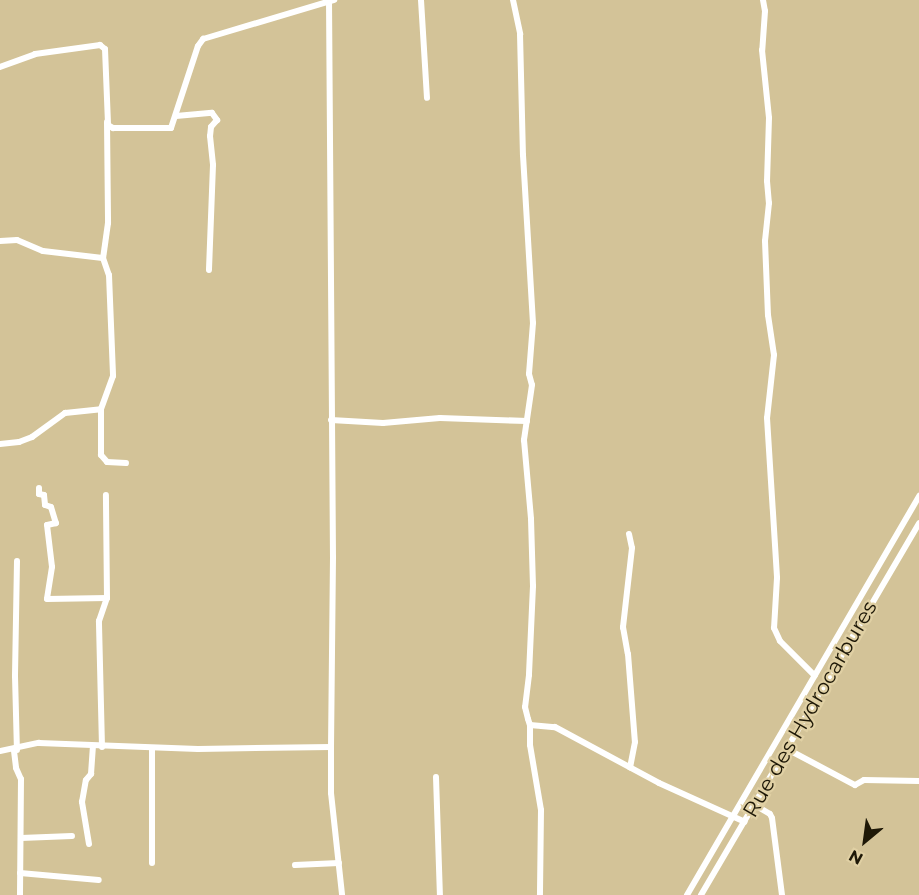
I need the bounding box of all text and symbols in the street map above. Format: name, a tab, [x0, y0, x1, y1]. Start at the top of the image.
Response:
street label: Rue des Hydrocarbures	[738, 596, 882, 822]
north arrow	[835, 811, 895, 871]
text: N	[846, 846, 866, 869]

